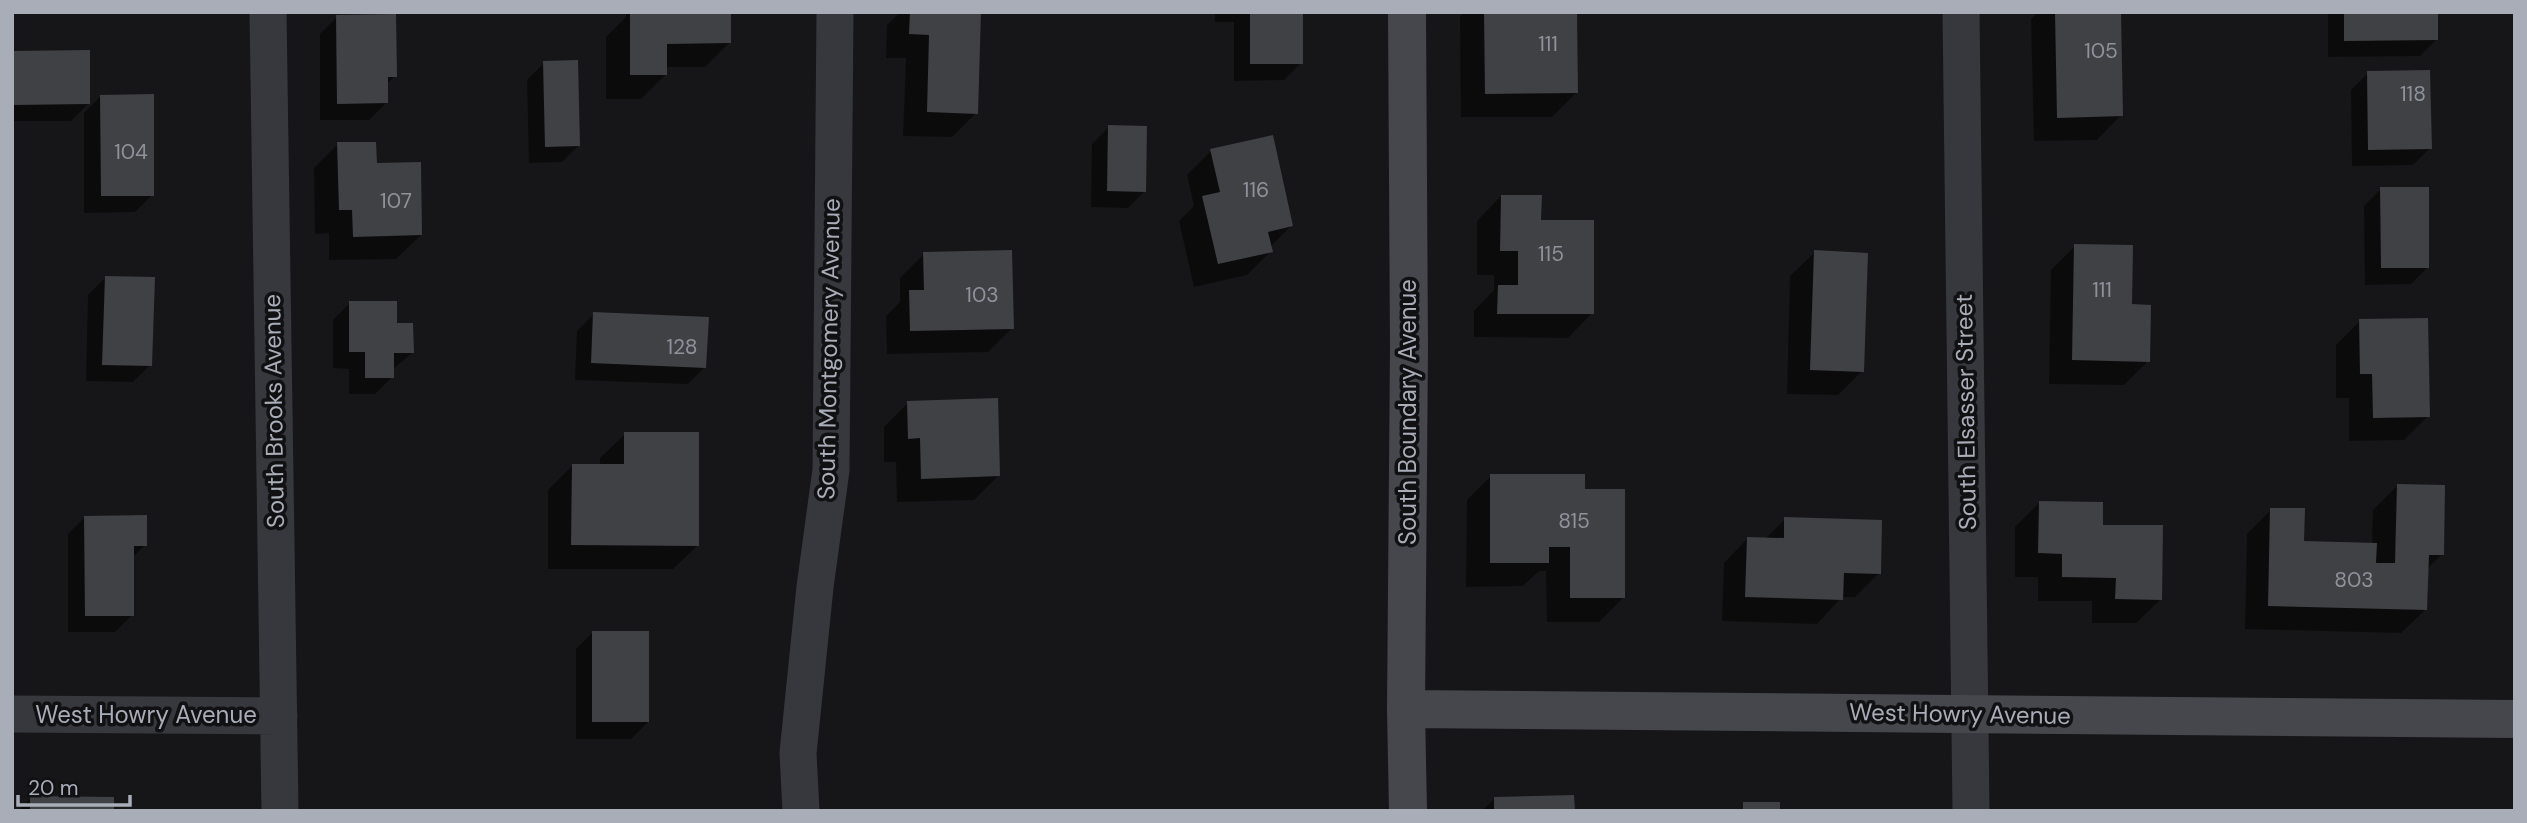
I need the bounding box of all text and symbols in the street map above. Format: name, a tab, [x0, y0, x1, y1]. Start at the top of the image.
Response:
house number: 111	[1538, 30, 1558, 58]
house number: 105	[2084, 37, 2118, 65]
house number: 118	[2400, 80, 2426, 108]
house number: 104	[114, 138, 148, 166]
house number: 116	[1243, 176, 1269, 204]
house number: 107	[380, 187, 412, 215]
street label: South Montgomery Avenue	[810, 198, 847, 500]
house number: 115	[1538, 240, 1564, 268]
house number: 111	[2092, 276, 2112, 304]
street label: South Boundary Avenue	[1392, 279, 1423, 545]
house number: 103	[965, 281, 999, 309]
street label: South Elsasser Street	[1948, 293, 1983, 531]
street label: South Brooks Avenue	[256, 294, 291, 528]
house number: 128	[666, 333, 698, 361]
house number: 815	[1558, 507, 1590, 535]
house number: 803	[2334, 566, 2374, 594]
street label: West Howry Avenue	[1849, 696, 2071, 731]
street label: West Howry Avenue	[35, 699, 257, 730]
scale bar	[18, 764, 130, 808]
text: 20 m	[28, 774, 79, 802]

